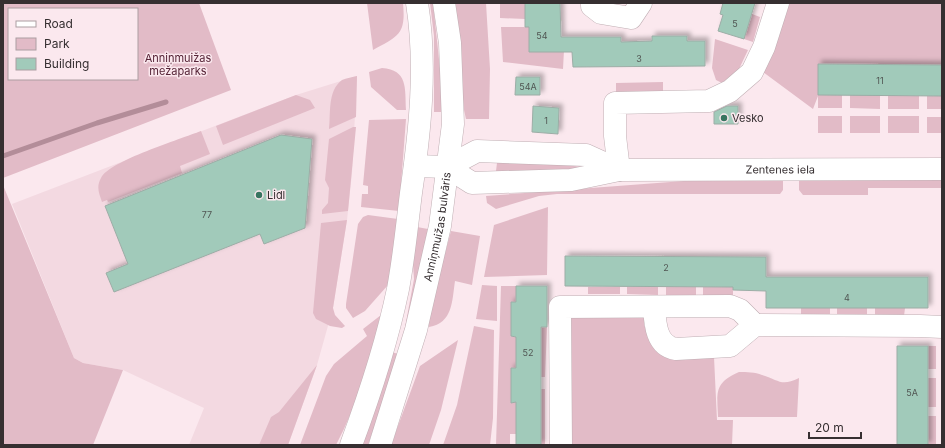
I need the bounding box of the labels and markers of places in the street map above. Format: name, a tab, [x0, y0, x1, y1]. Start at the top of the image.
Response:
place label: Vesko	[732, 111, 764, 125]
marker: Vesko	[719, 113, 729, 123]
place label: Lidl	[267, 188, 285, 202]
marker: Lidl	[254, 190, 264, 200]

